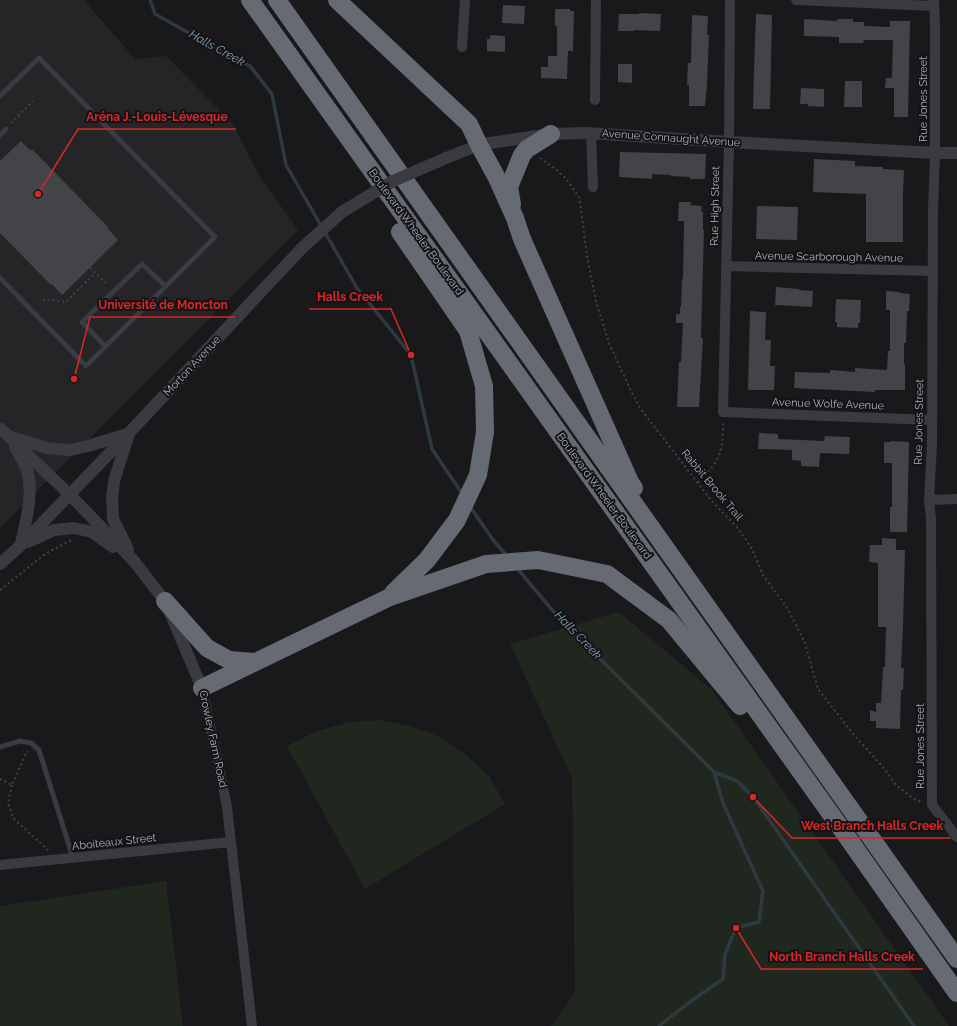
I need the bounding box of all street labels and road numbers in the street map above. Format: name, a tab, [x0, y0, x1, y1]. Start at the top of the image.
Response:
street label: Rue Jones Street	[917, 56, 930, 142]
street label: Avenue Connaught Avenue	[601, 127, 741, 149]
street label: Boulevard Wheeler Boulevard	[366, 166, 466, 298]
street label: Rue High Street	[708, 166, 722, 246]
street label: Avenue Scarborough Avenue	[755, 249, 904, 265]
street label: Morton Avenue	[161, 333, 224, 399]
street label: Rue Jones Street	[912, 379, 926, 465]
street label: Avenue Wolfe Avenue	[772, 396, 885, 412]
street label: Boulevard Wheeler Boulevard	[554, 430, 654, 562]
street label: Rabbit Brook Trail	[678, 447, 746, 523]
street label: Crowley Farm Road	[196, 689, 230, 789]
street label: Rue Jones Street	[914, 703, 927, 789]
street label: Aboiteaux Street	[71, 831, 157, 853]

